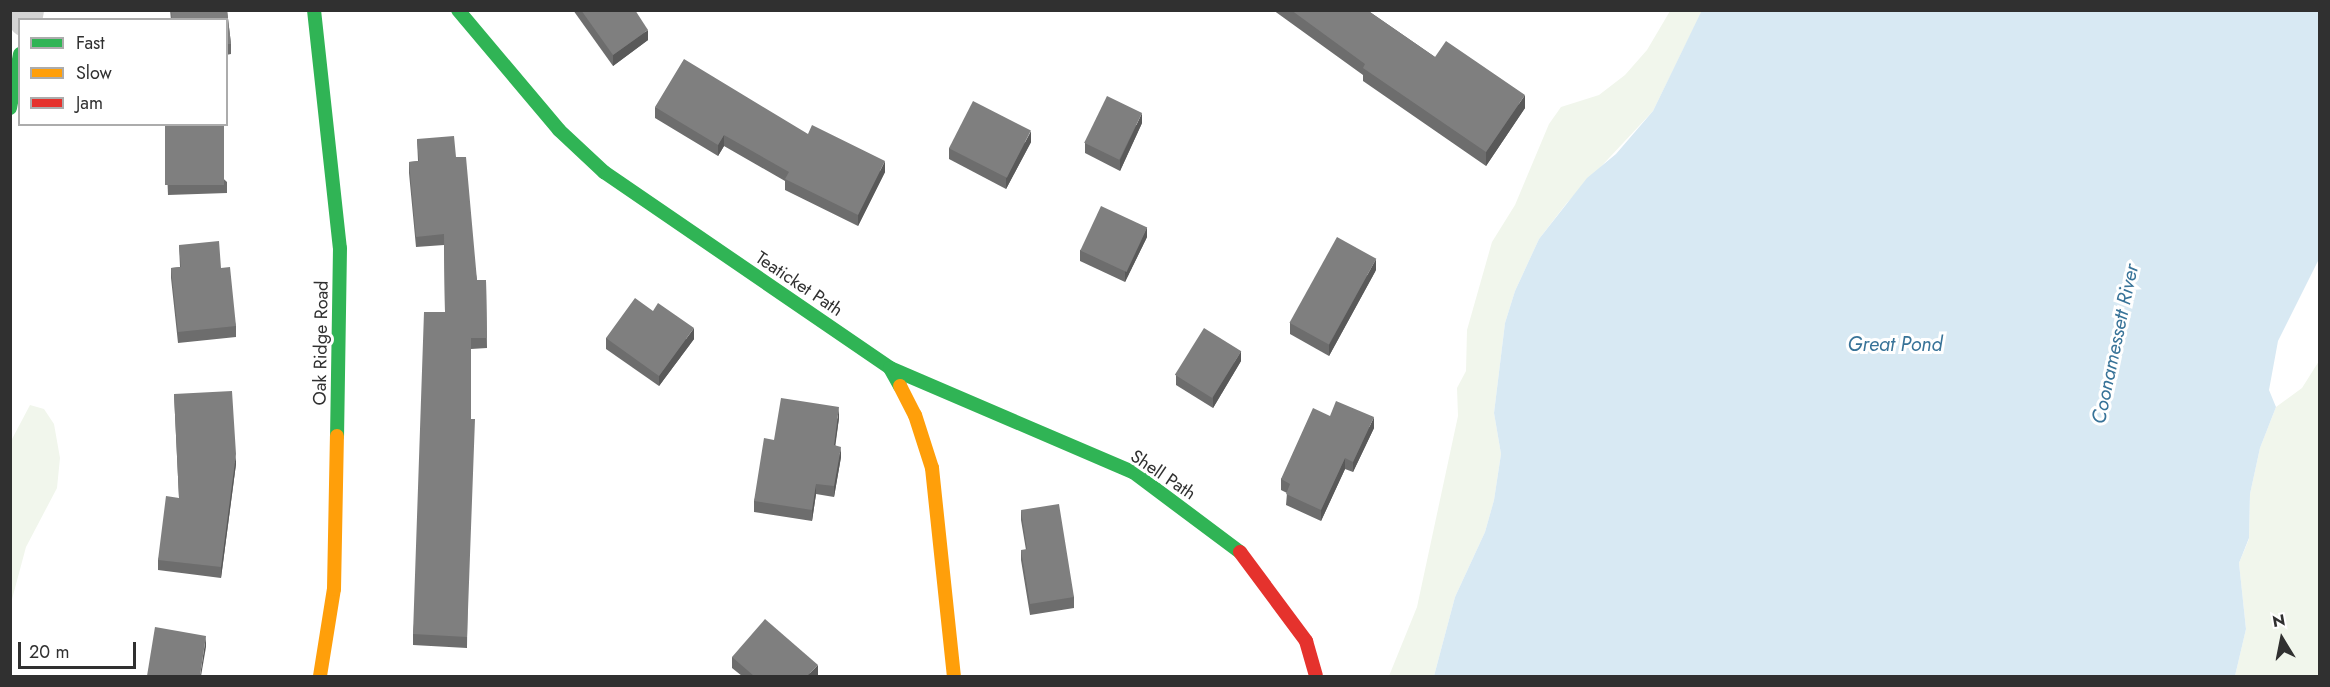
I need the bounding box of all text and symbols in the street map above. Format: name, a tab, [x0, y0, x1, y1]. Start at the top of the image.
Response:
legend	[18, 18, 228, 126]
text: Fast	[76, 30, 105, 56]
text: Slow	[76, 60, 112, 86]
text: Jam	[76, 90, 103, 116]
street label: Teaticket Path	[751, 247, 847, 321]
water label: Coonamessett River	[2086, 262, 2144, 426]
street label: Oak Ridge Road	[309, 280, 333, 406]
water label: Great Pond	[1847, 332, 1943, 356]
street label: Shell Path	[1126, 445, 1200, 505]
text: N	[2271, 608, 2287, 633]
north arrow	[2252, 609, 2312, 669]
scale bar	[21, 630, 140, 668]
text: 20 m	[29, 639, 69, 665]

